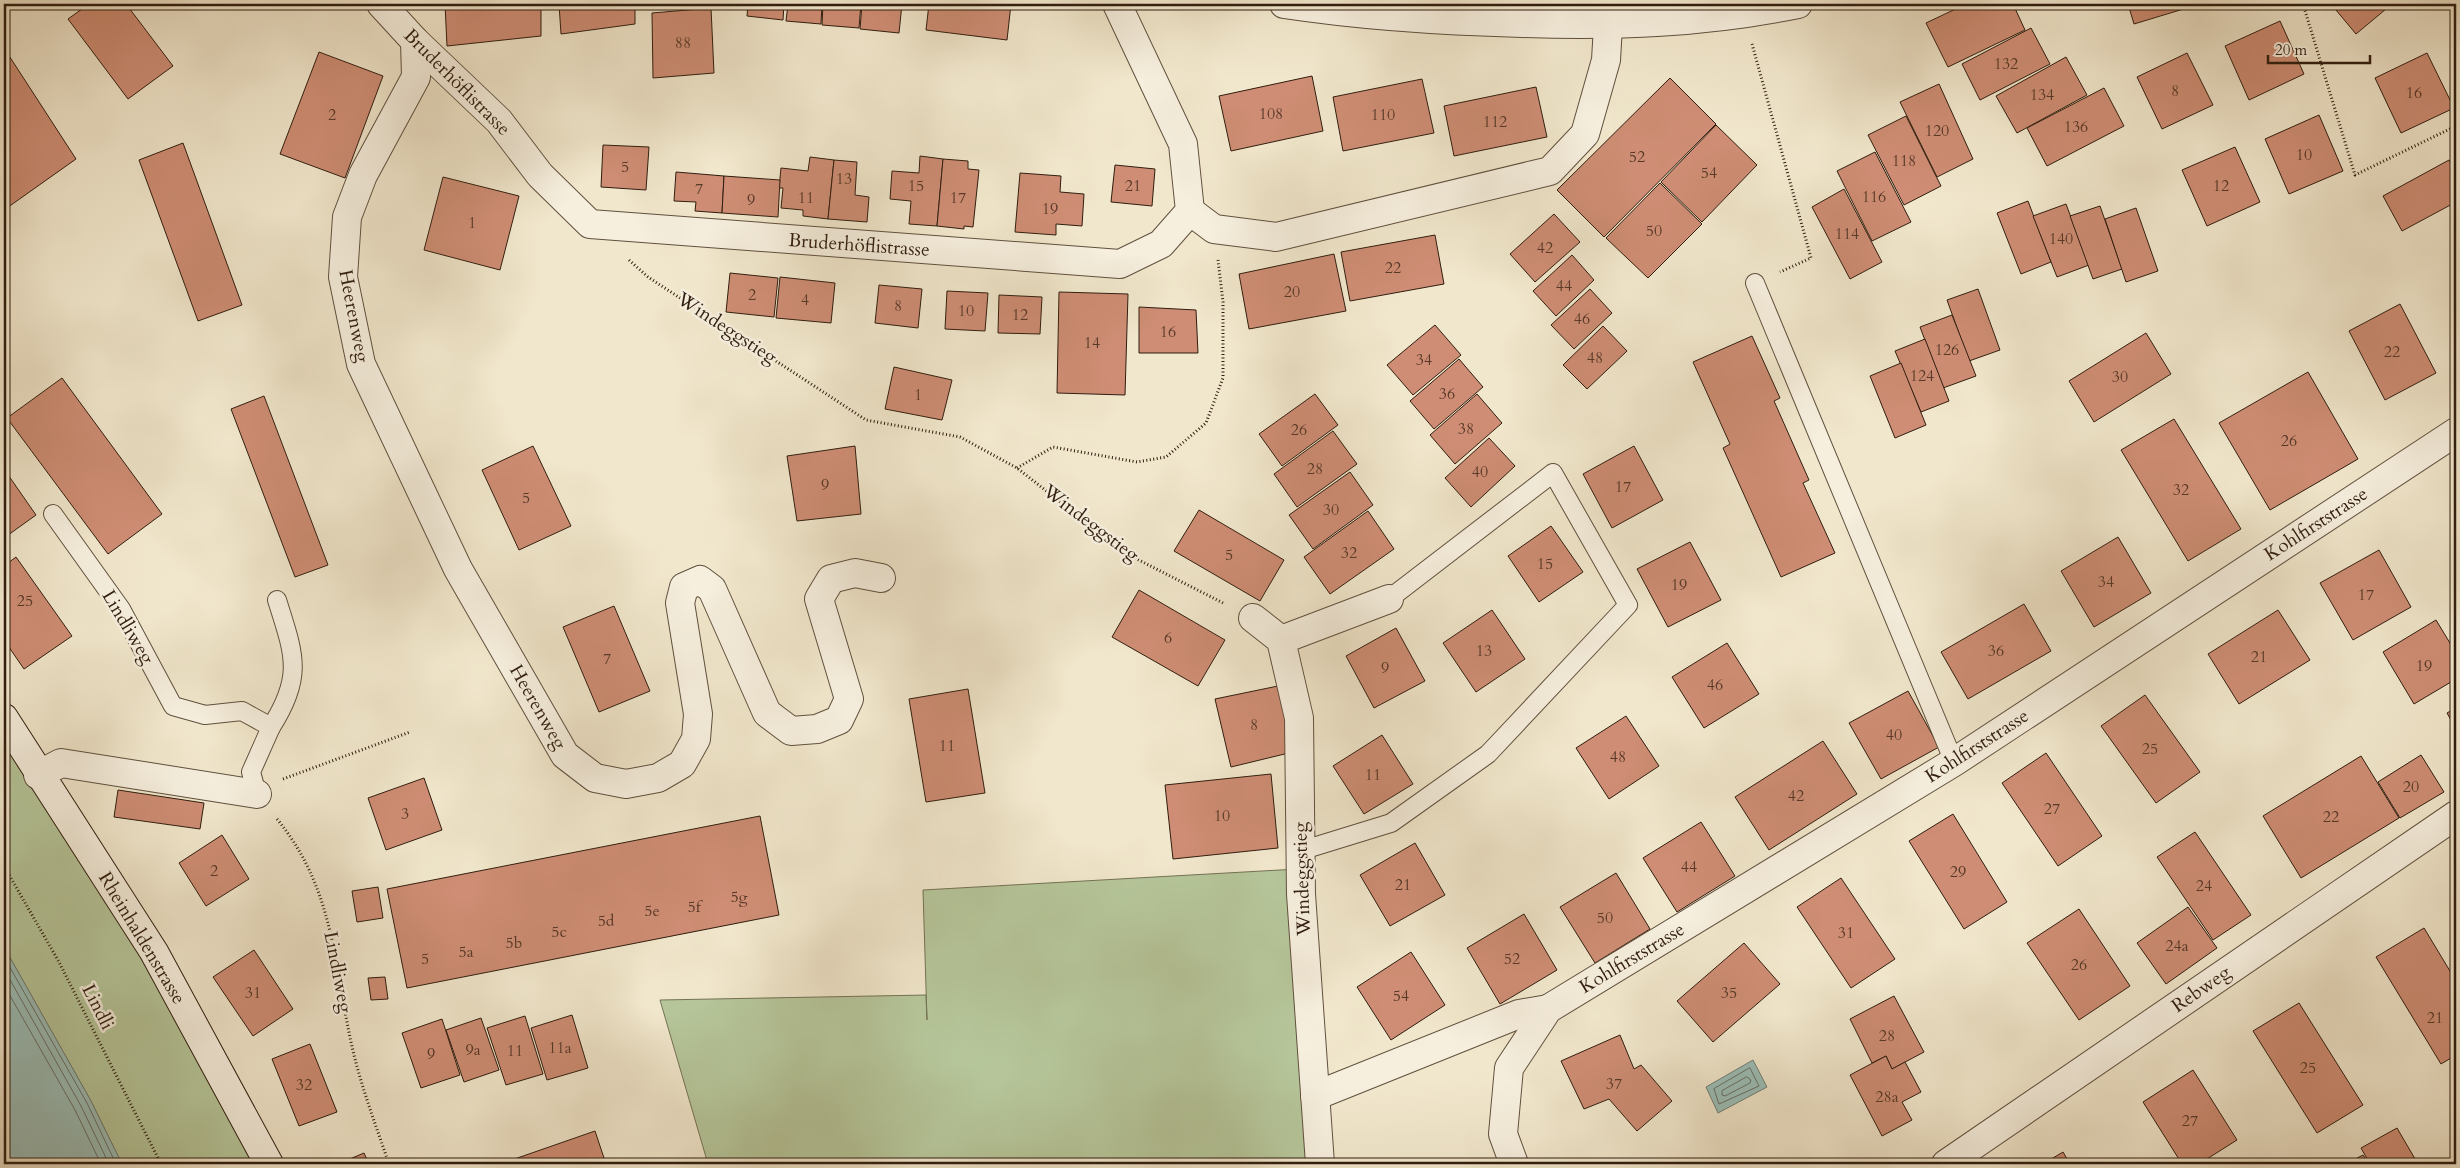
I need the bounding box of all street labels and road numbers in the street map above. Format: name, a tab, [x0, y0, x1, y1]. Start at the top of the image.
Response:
street label: Bruderhöflistrasse	[398, 23, 516, 141]
street label: Bruderhöflistrasse	[787, 227, 931, 263]
street label: Heerenweg	[332, 267, 376, 365]
street label: Windeggstieg	[671, 285, 782, 370]
street label: Windeggstieg	[1037, 478, 1145, 568]
street label: Kohlfirststrasse	[2259, 481, 2373, 567]
street label: Lindliweg	[96, 585, 161, 669]
street label: Heerenweg	[503, 660, 573, 755]
street label: Kohlfirststrasse	[1920, 703, 2034, 789]
street label: Windeggstieg	[1287, 821, 1317, 937]
street label: Rheinhaldenstrasse	[92, 867, 192, 1009]
street label: Kohlfirststrasse	[1575, 916, 1689, 1000]
street label: Lindliweg	[317, 929, 359, 1015]
street label: Rebweg	[2166, 959, 2236, 1019]
street label: Lindli	[76, 980, 120, 1034]

